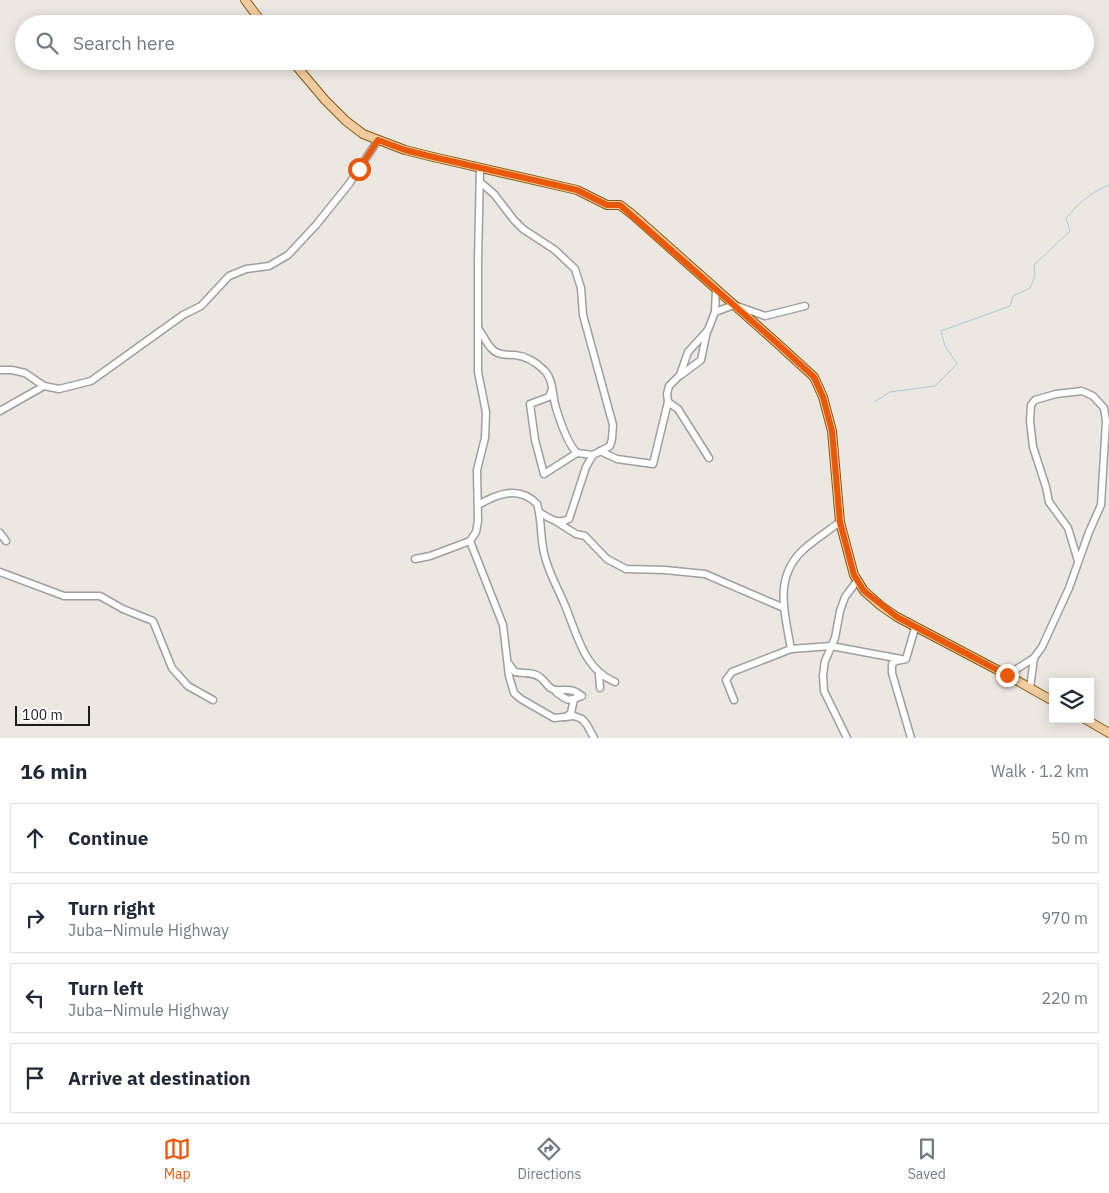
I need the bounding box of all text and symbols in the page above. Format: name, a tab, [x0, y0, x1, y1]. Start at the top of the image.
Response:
search box	[15, 15, 1094, 70]
icon: search	[33, 29, 61, 57]
text: Search here	[73, 31, 175, 55]
route start	[348, 158, 371, 181]
route end	[996, 664, 1019, 687]
map controls	[1049, 678, 1094, 723]
button: layers	[1049, 678, 1094, 723]
scale bar	[15, 703, 90, 726]
text: 100 m	[22, 706, 63, 724]
text: 16 min	[20, 757, 87, 785]
text: Walk · 1.2 km	[991, 761, 1089, 781]
icon: ahead	[21, 824, 49, 852]
text: Continue	[68, 826, 148, 850]
text: 50 m	[1051, 828, 1088, 848]
text: Turn right	[68, 896, 155, 920]
icon: right	[21, 904, 49, 932]
text: 970 m	[1041, 908, 1088, 928]
text: Juba–Nimule Highway	[68, 920, 229, 940]
text: Turn left	[68, 976, 144, 1000]
icon: left	[21, 984, 49, 1012]
text: 220 m	[1041, 988, 1088, 1008]
text: Juba–Nimule Highway	[68, 1000, 229, 1020]
icon: arrive	[21, 1064, 49, 1092]
text: Arrive at destination	[68, 1066, 251, 1090]
tab: Map	[163, 1135, 191, 1183]
tab: Directions	[518, 1135, 581, 1183]
tab: Saved	[908, 1135, 946, 1183]

